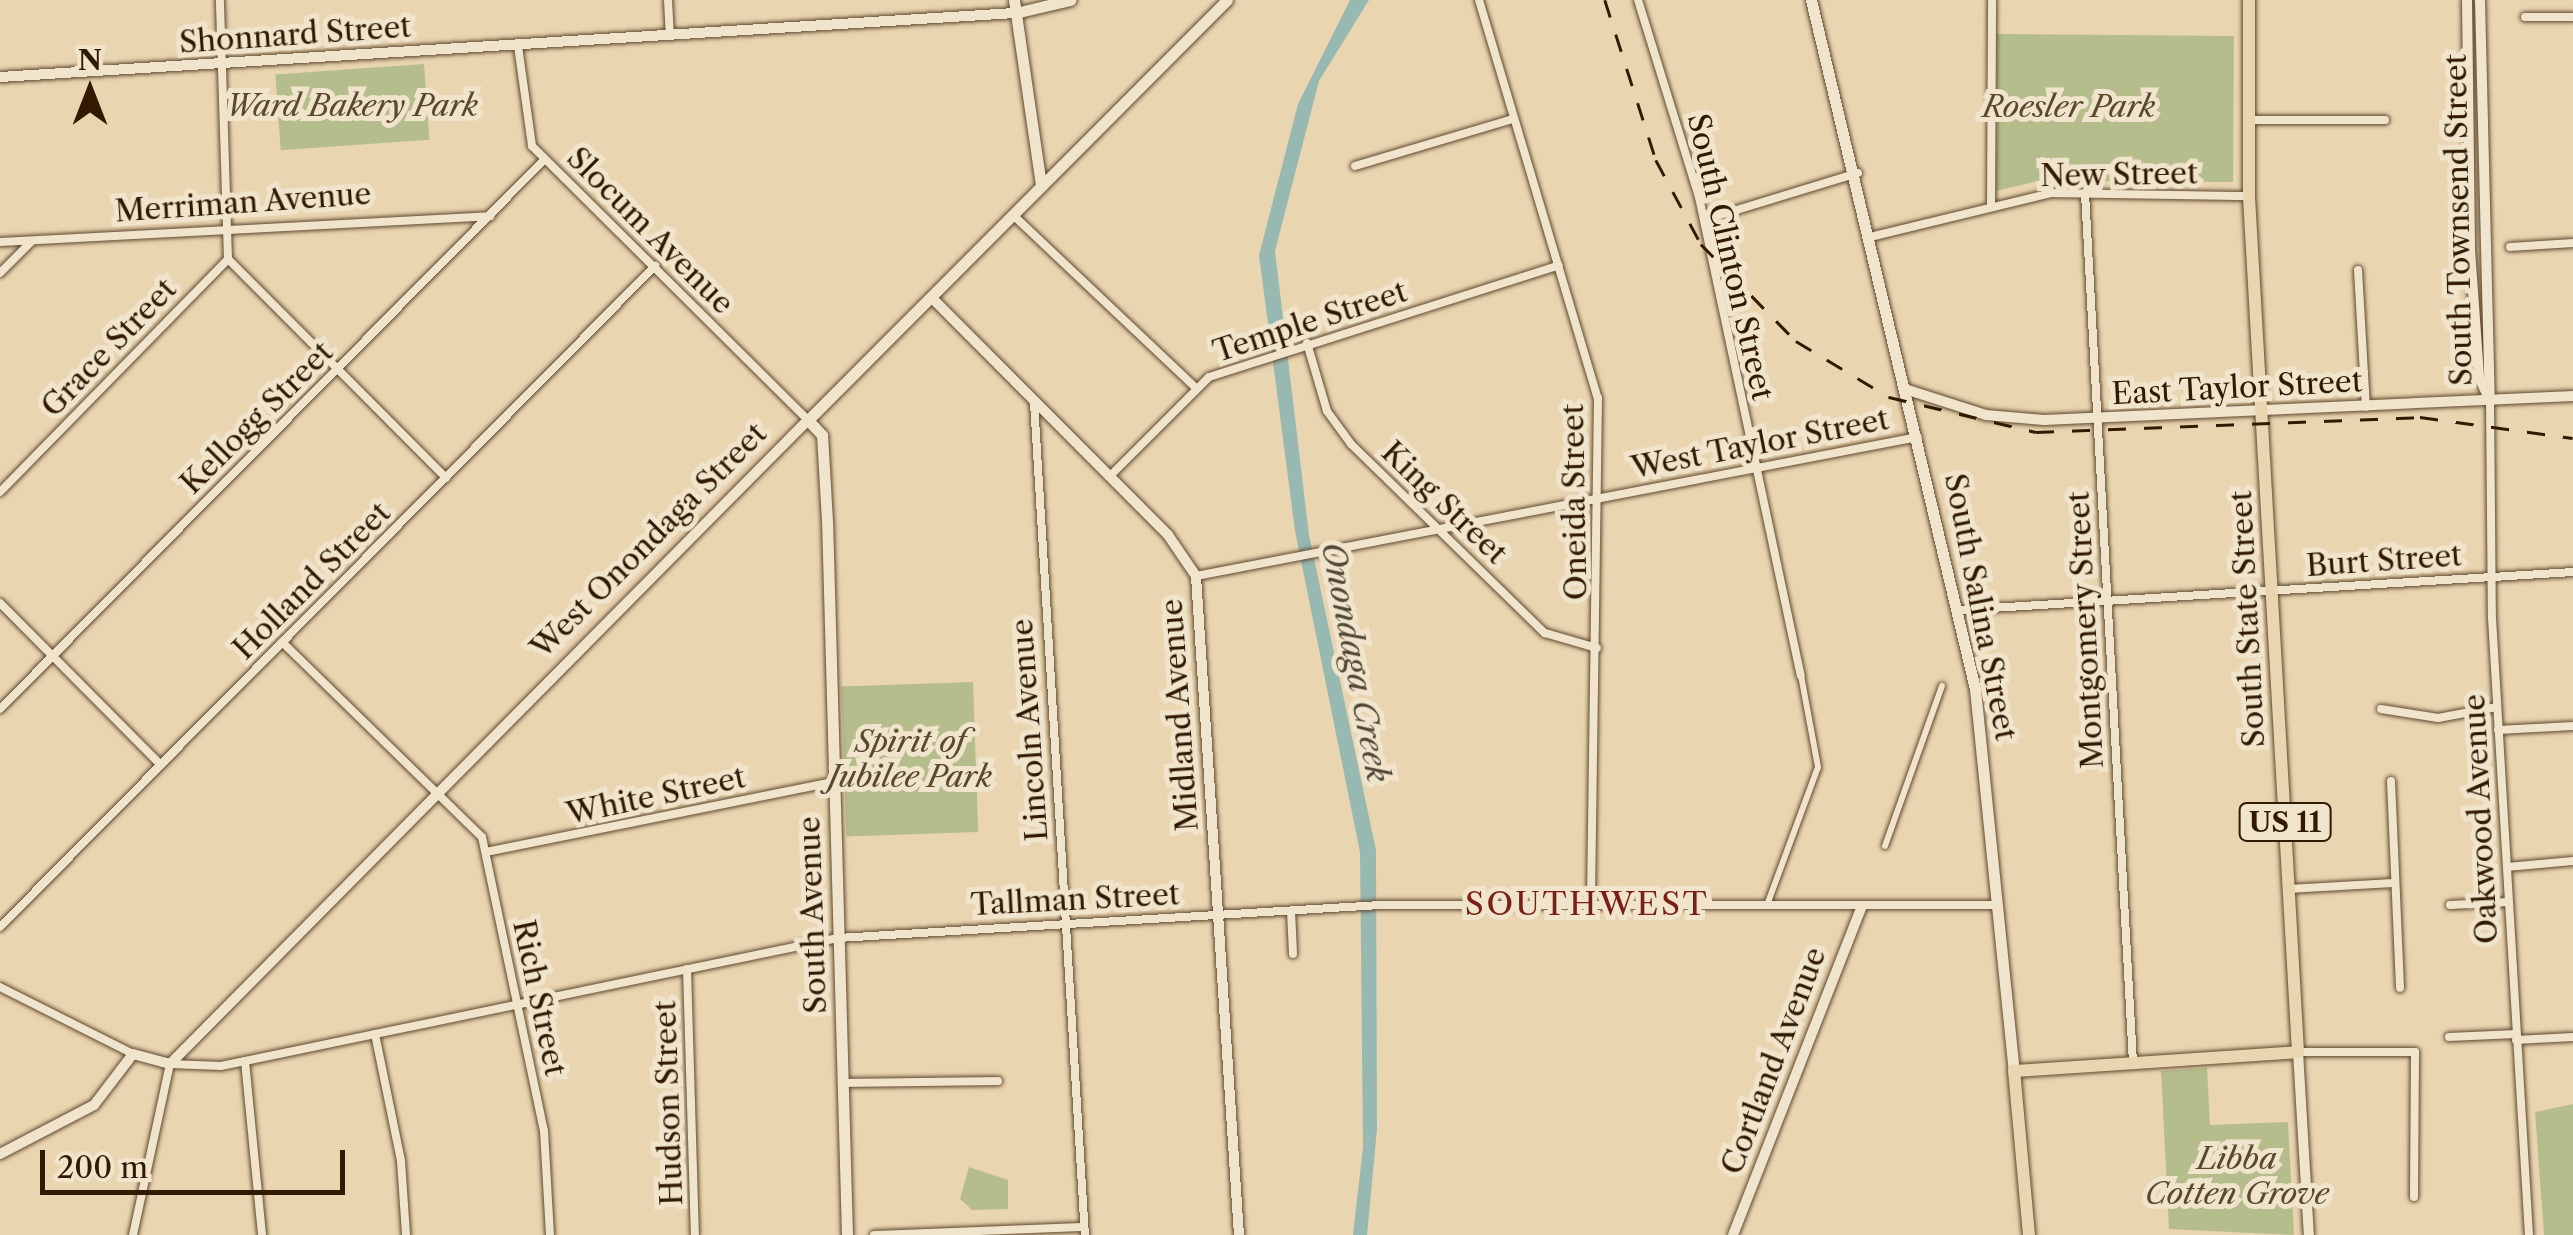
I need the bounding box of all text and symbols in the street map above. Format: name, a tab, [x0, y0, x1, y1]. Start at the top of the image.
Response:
street label: Shonnard Street	[178, 9, 412, 61]
north arrow	[40, 40, 140, 140]
text: N	[78, 43, 102, 77]
street label: South Townsend Street	[2438, 53, 2480, 387]
park label: Ward Bakery Park	[226, 88, 478, 124]
park label: Roesler Park	[1983, 89, 2155, 125]
street label: South Clinton Street	[1680, 110, 1780, 404]
street label: Slocum Avenue	[559, 140, 741, 322]
street label: New Street	[2040, 156, 2198, 194]
street label: Merriman Avenue	[113, 176, 373, 230]
street label: Grace Street	[34, 271, 184, 425]
street label: Temple Street	[1209, 274, 1411, 370]
street label: Kellogg Street	[174, 335, 340, 501]
street label: East Taylor Street	[2110, 363, 2364, 413]
street label: West Taylor Street	[1628, 401, 1892, 487]
street label: Oneida Street	[1555, 403, 1595, 601]
street label: West Onondaga Street	[524, 416, 774, 666]
street label: King Street	[1374, 434, 1514, 572]
street label: South Salina Street	[1936, 470, 2024, 744]
street label: Montgomery Street	[2061, 490, 2111, 770]
street label: South State Street	[2223, 490, 2273, 748]
street label: Holland Street	[226, 495, 398, 667]
street label: Burt Street	[2305, 538, 2463, 584]
water label: Onondaga Creek	[1313, 539, 1397, 785]
street label: Midland Avenue	[1154, 597, 1206, 833]
street label: Lincoln Avenue	[1004, 617, 1056, 843]
street label: Oakwood Avenue	[2456, 693, 2506, 945]
park label: Spirit of Jubilee Park	[828, 724, 992, 794]
street label: White Street	[563, 759, 749, 833]
road number: US 11	[2238, 799, 2332, 845]
street label: South Avenue	[792, 815, 834, 1015]
street label: Tallman Street	[970, 877, 1180, 923]
district label: SOUTHWEST	[1465, 885, 1709, 923]
street label: Rich Street	[505, 917, 573, 1079]
street label: Cortland Avenue	[1714, 942, 1834, 1180]
street label: Hudson Street	[647, 1000, 691, 1206]
scale bar	[45, 1130, 350, 1192]
park label: Libba Cotten Grove	[2145, 1141, 2329, 1212]
text: 200 m	[57, 1149, 148, 1186]

